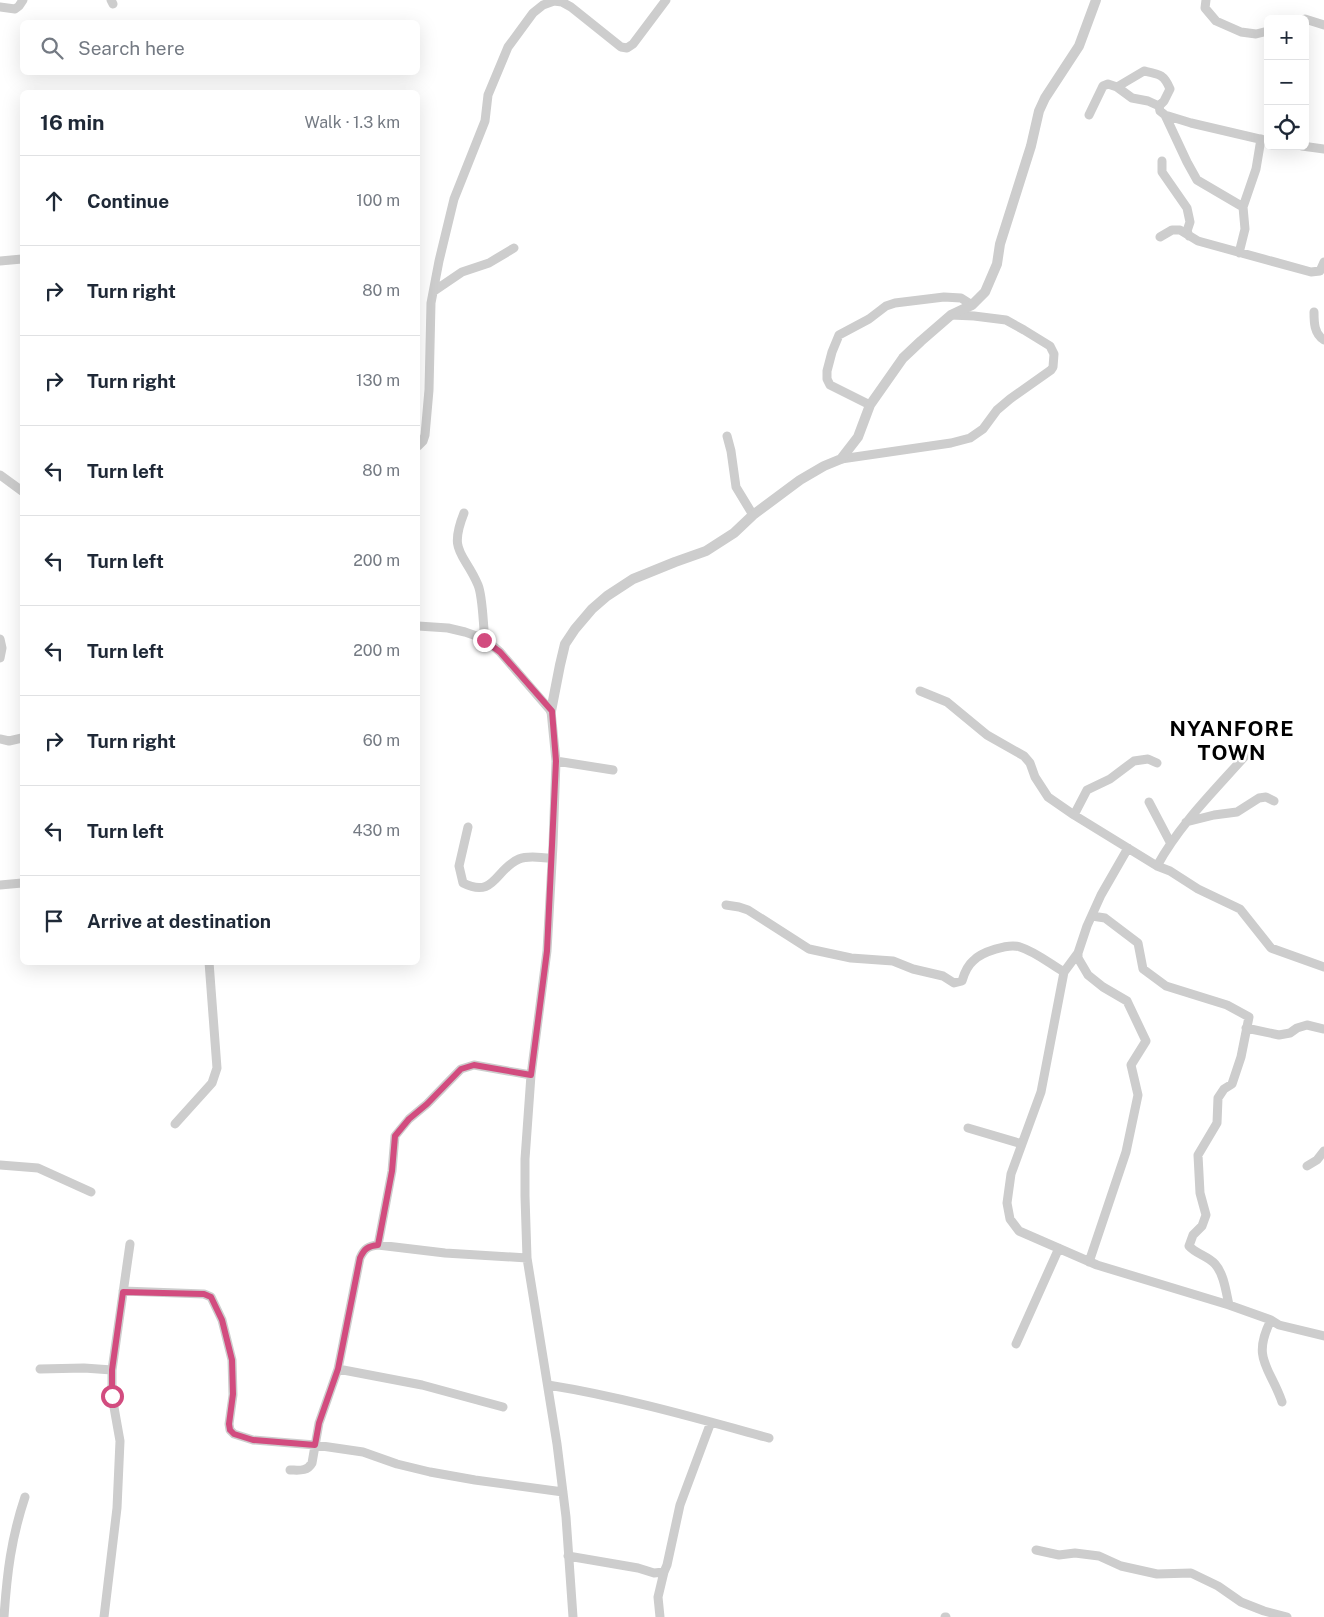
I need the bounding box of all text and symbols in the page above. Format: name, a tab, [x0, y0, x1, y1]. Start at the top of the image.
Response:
map controls	[1264, 15, 1309, 150]
button: +	[1264, 15, 1309, 60]
search box	[20, 20, 420, 75]
icon: search	[38, 34, 66, 62]
text: Search here	[78, 37, 185, 59]
button: −	[1264, 60, 1309, 105]
button: locate	[1264, 105, 1309, 150]
text: 16 min	[40, 110, 105, 135]
text: Walk · 1.3 km	[305, 113, 400, 132]
icon: ahead	[40, 187, 68, 215]
text: Continue	[87, 190, 169, 212]
text: 100 m	[356, 191, 400, 210]
icon: right	[40, 277, 68, 305]
text: Turn right	[87, 280, 176, 302]
text: 80 m	[362, 281, 400, 300]
icon: right	[40, 367, 68, 395]
text: Turn right	[87, 370, 176, 392]
text: 130 m	[356, 371, 400, 390]
icon: left	[40, 457, 68, 485]
text: Turn left	[87, 460, 164, 482]
text: 80 m	[362, 461, 400, 480]
icon: left	[40, 547, 68, 575]
text: Turn left	[87, 550, 164, 572]
text: 200 m	[353, 551, 400, 570]
route end	[473, 629, 496, 652]
icon: left	[40, 637, 68, 665]
text: Turn left	[87, 640, 164, 662]
text: 200 m	[353, 641, 400, 660]
district label: NYANFORE TOWN	[1169, 716, 1295, 765]
icon: right	[40, 727, 68, 755]
text: Turn right	[87, 730, 176, 752]
text: 60 m	[363, 731, 400, 750]
icon: left	[40, 817, 68, 845]
text: Turn left	[87, 820, 164, 842]
text: 430 m	[352, 821, 400, 840]
icon: arrive	[40, 907, 68, 935]
text: Arrive at destination	[87, 910, 271, 932]
route start	[101, 1385, 124, 1408]

